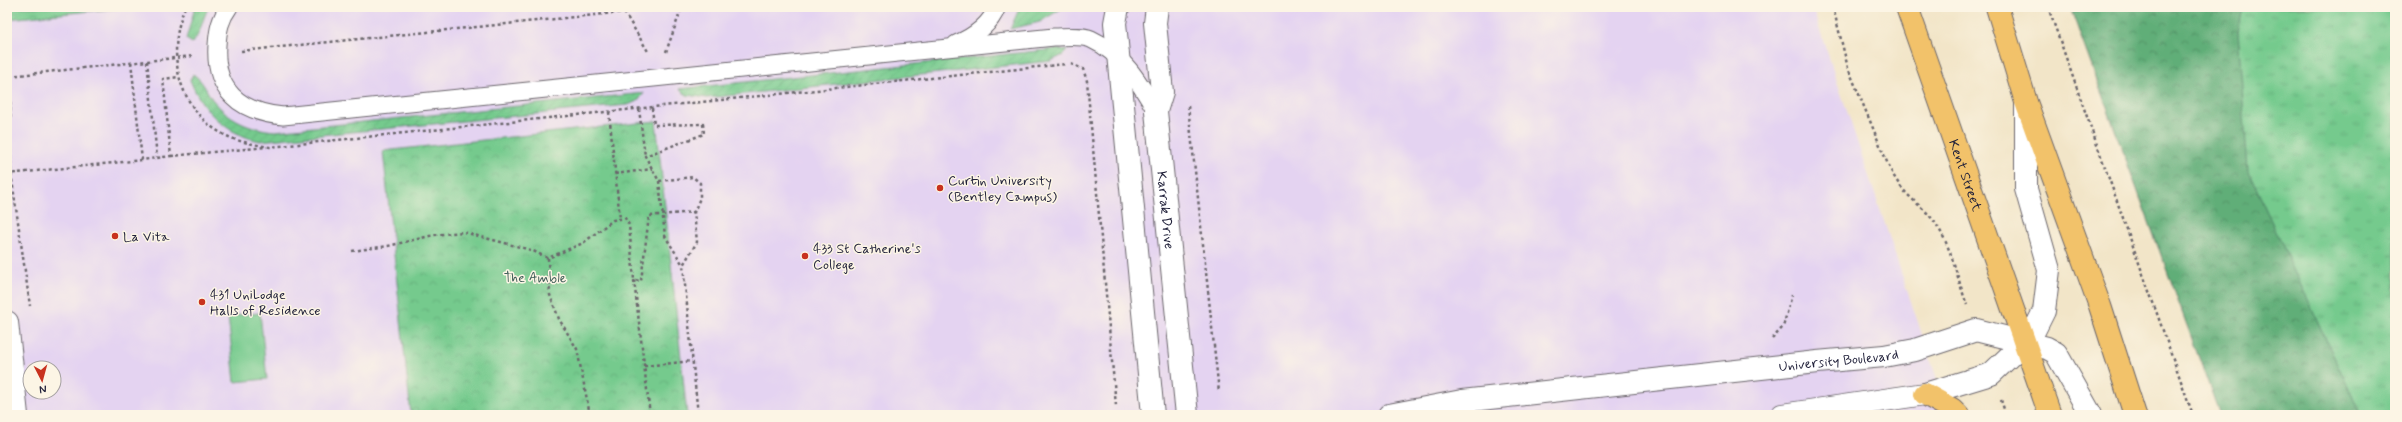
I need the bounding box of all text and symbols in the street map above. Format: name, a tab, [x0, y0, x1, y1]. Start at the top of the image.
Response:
street label: Kent Street	[1944, 137, 1986, 214]
street label: Karrak Drive	[1152, 170, 1178, 250]
place label: Curtin University (Bentley Campus)	[948, 172, 1057, 206]
marker: Curtin University (Bentley Campus)	[935, 183, 945, 193]
place label: La Vita	[123, 228, 170, 246]
marker: La Vita	[110, 231, 120, 241]
place label: 433 St Catherine's College	[813, 240, 921, 274]
marker: 433 St Catherine's College	[800, 251, 810, 261]
park label: The Amble	[504, 269, 567, 287]
place label: 431 UniLodge Halls of Residence	[210, 286, 321, 320]
marker: 431 UniLodge Halls of Residence	[197, 297, 207, 307]
street label: University Boulevard	[1778, 345, 1900, 376]
north arrow	[22, 360, 62, 400]
text: N	[39, 382, 47, 396]

